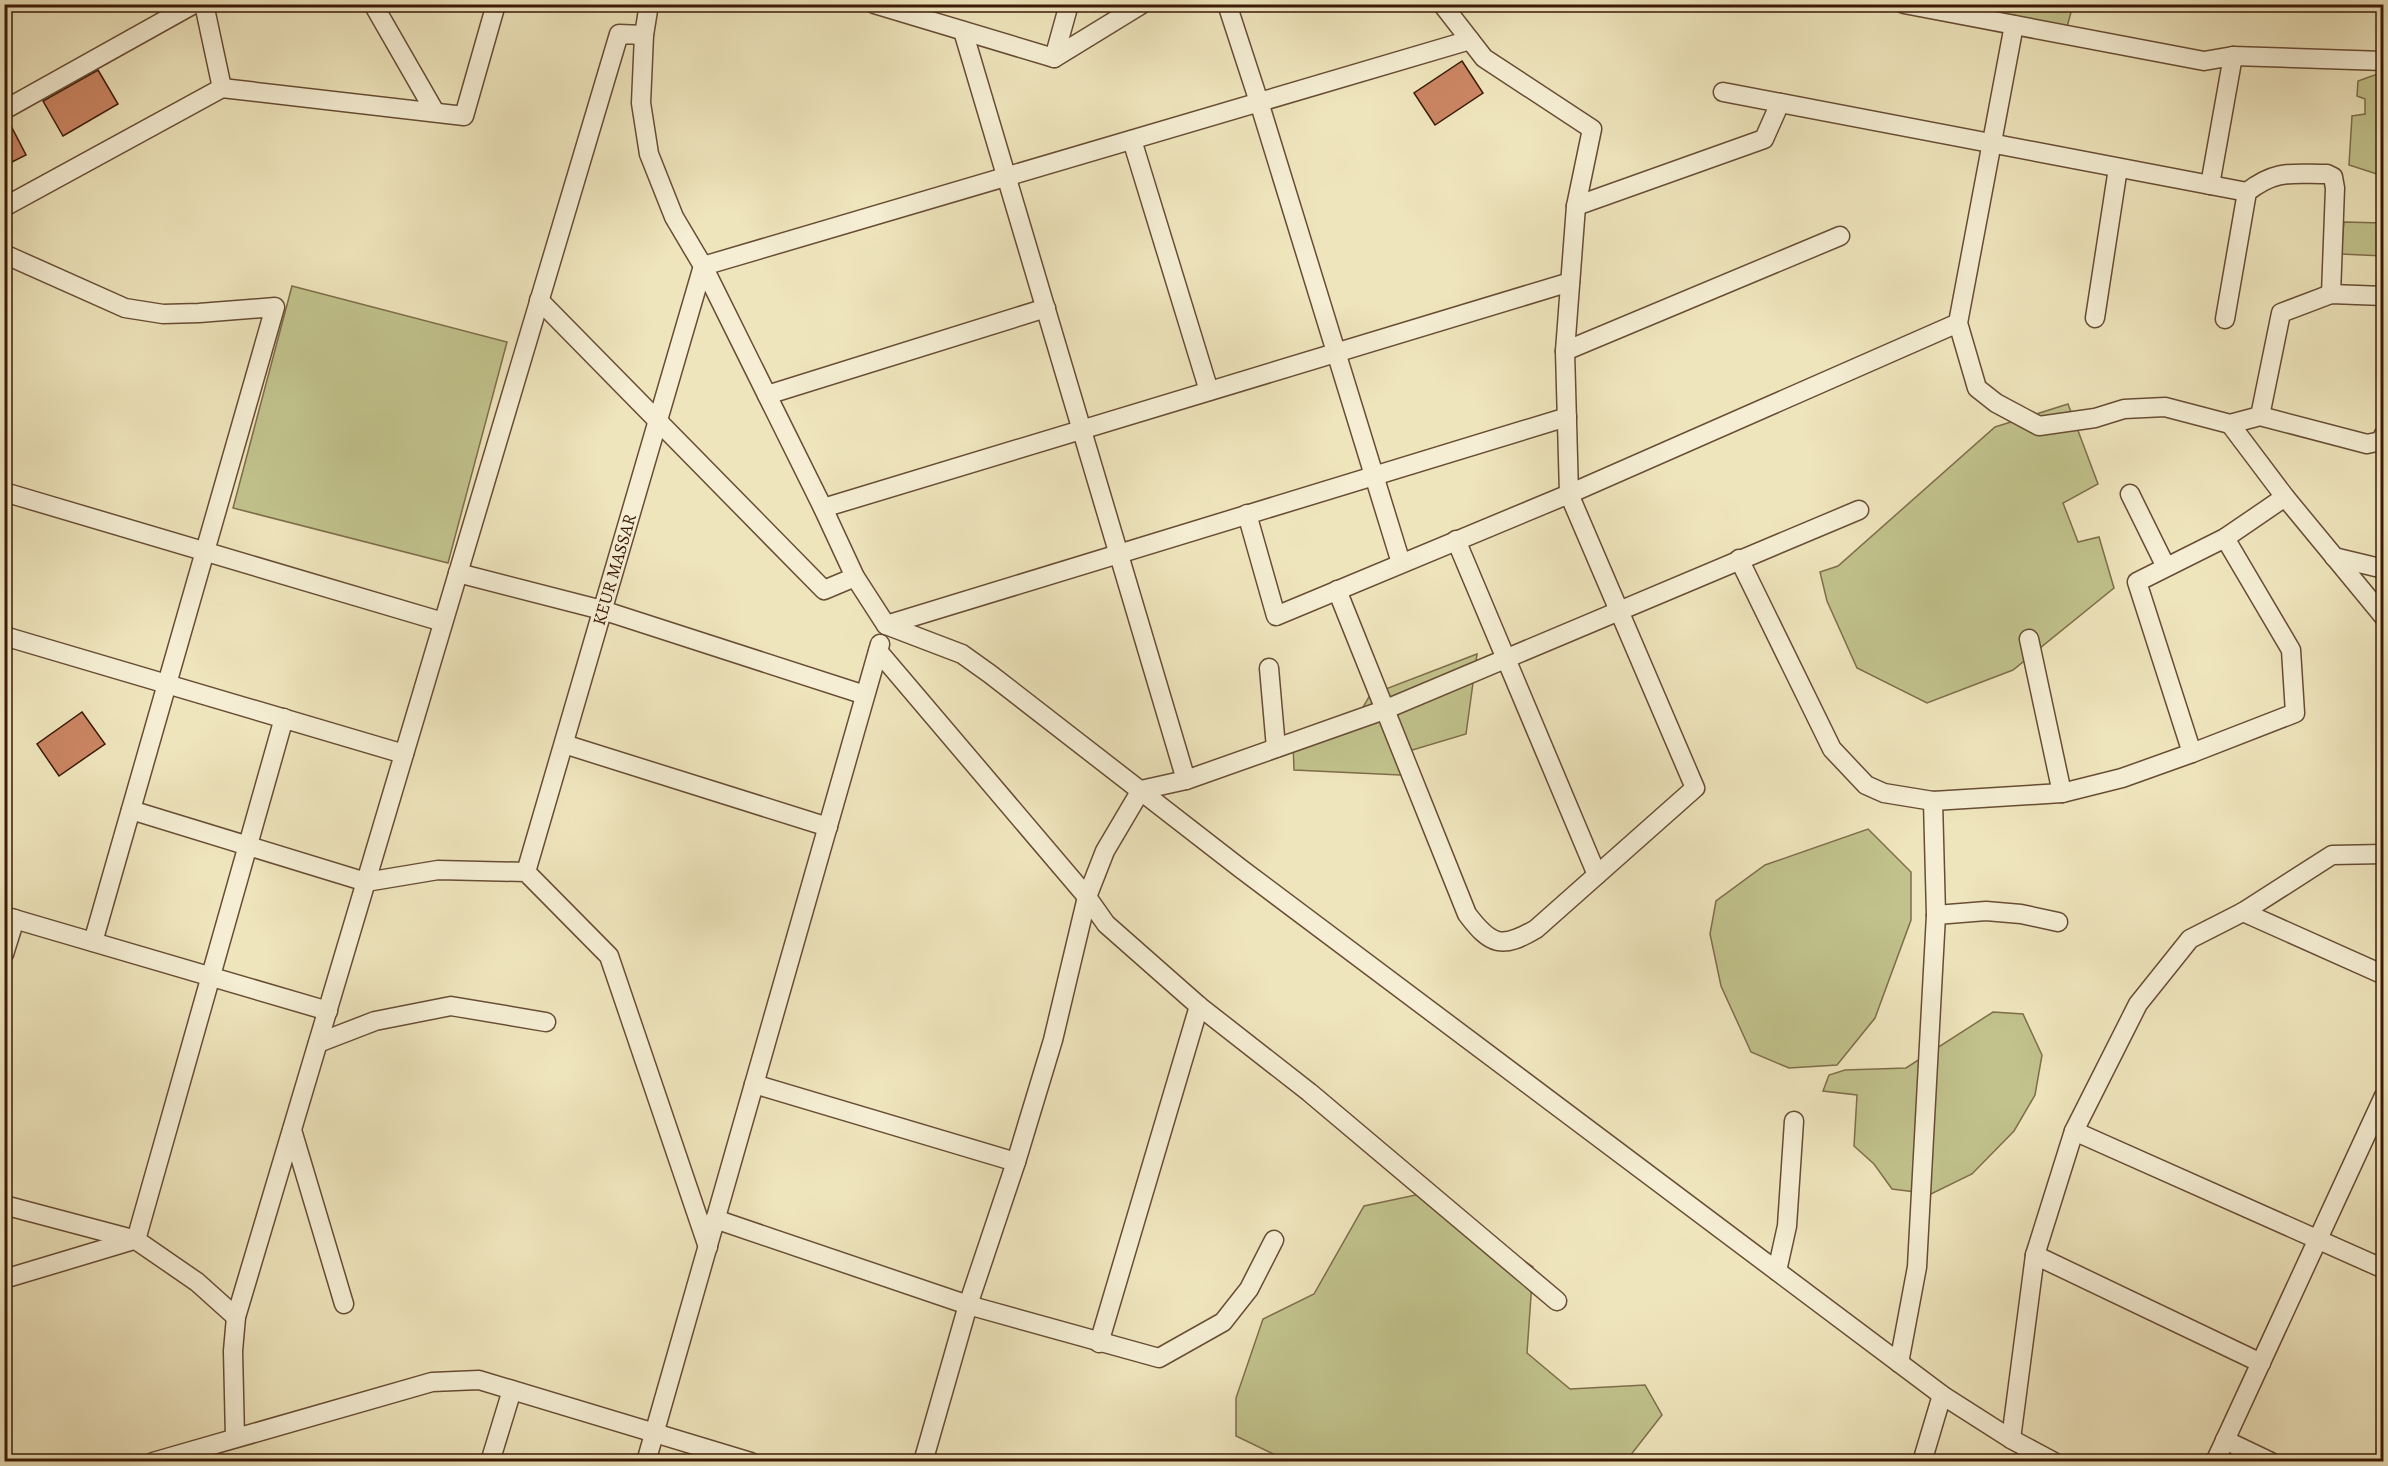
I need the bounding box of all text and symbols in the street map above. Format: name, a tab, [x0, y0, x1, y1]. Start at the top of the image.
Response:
street label: KEUR MASSAR	[587, 511, 642, 628]

